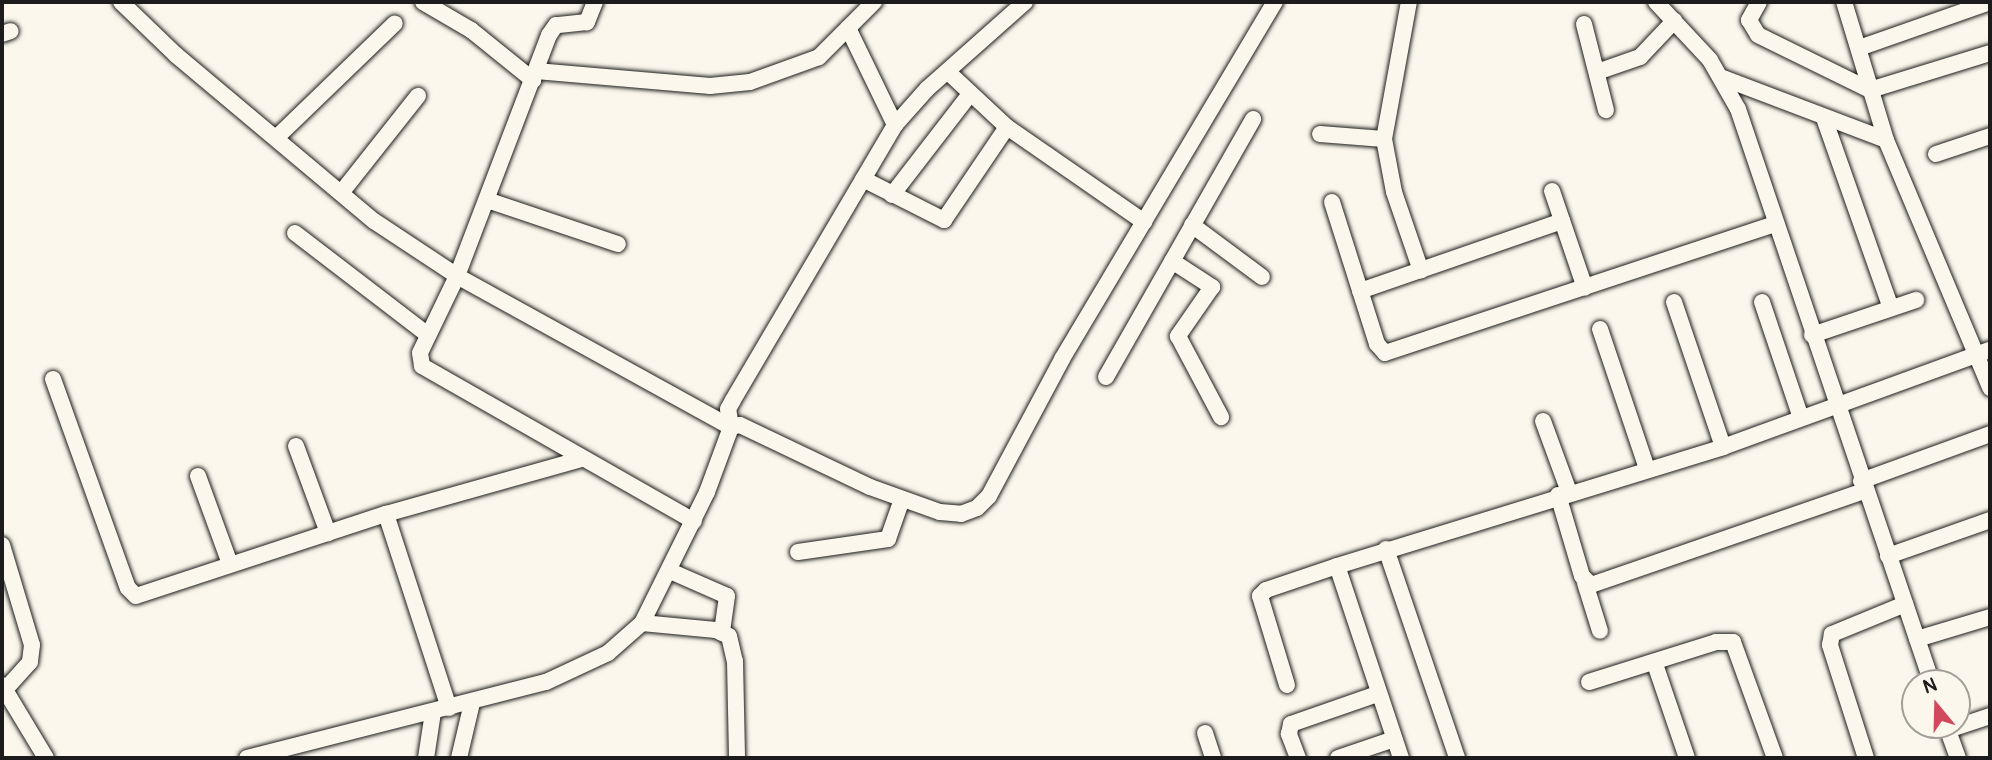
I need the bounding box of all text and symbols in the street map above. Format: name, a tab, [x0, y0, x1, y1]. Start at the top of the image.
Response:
north arrow	[1901, 669, 1971, 739]
text: N	[1920, 673, 1940, 699]

